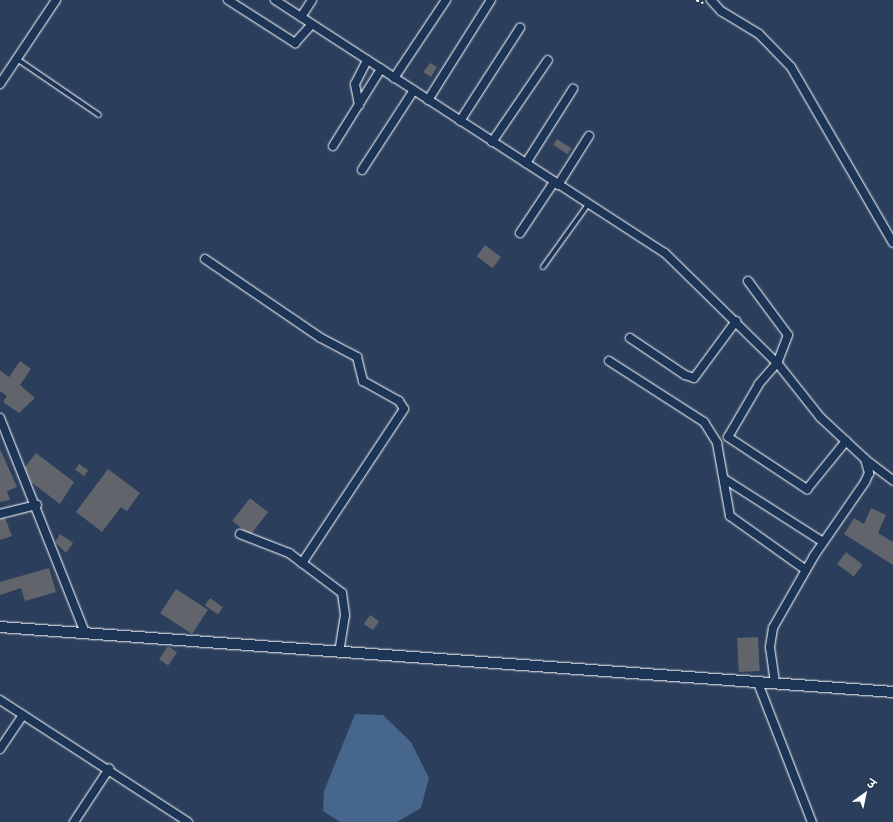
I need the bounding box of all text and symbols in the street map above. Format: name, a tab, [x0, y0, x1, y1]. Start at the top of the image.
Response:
north arrow	[845, 774, 885, 814]
text: उ	[864, 774, 880, 793]

